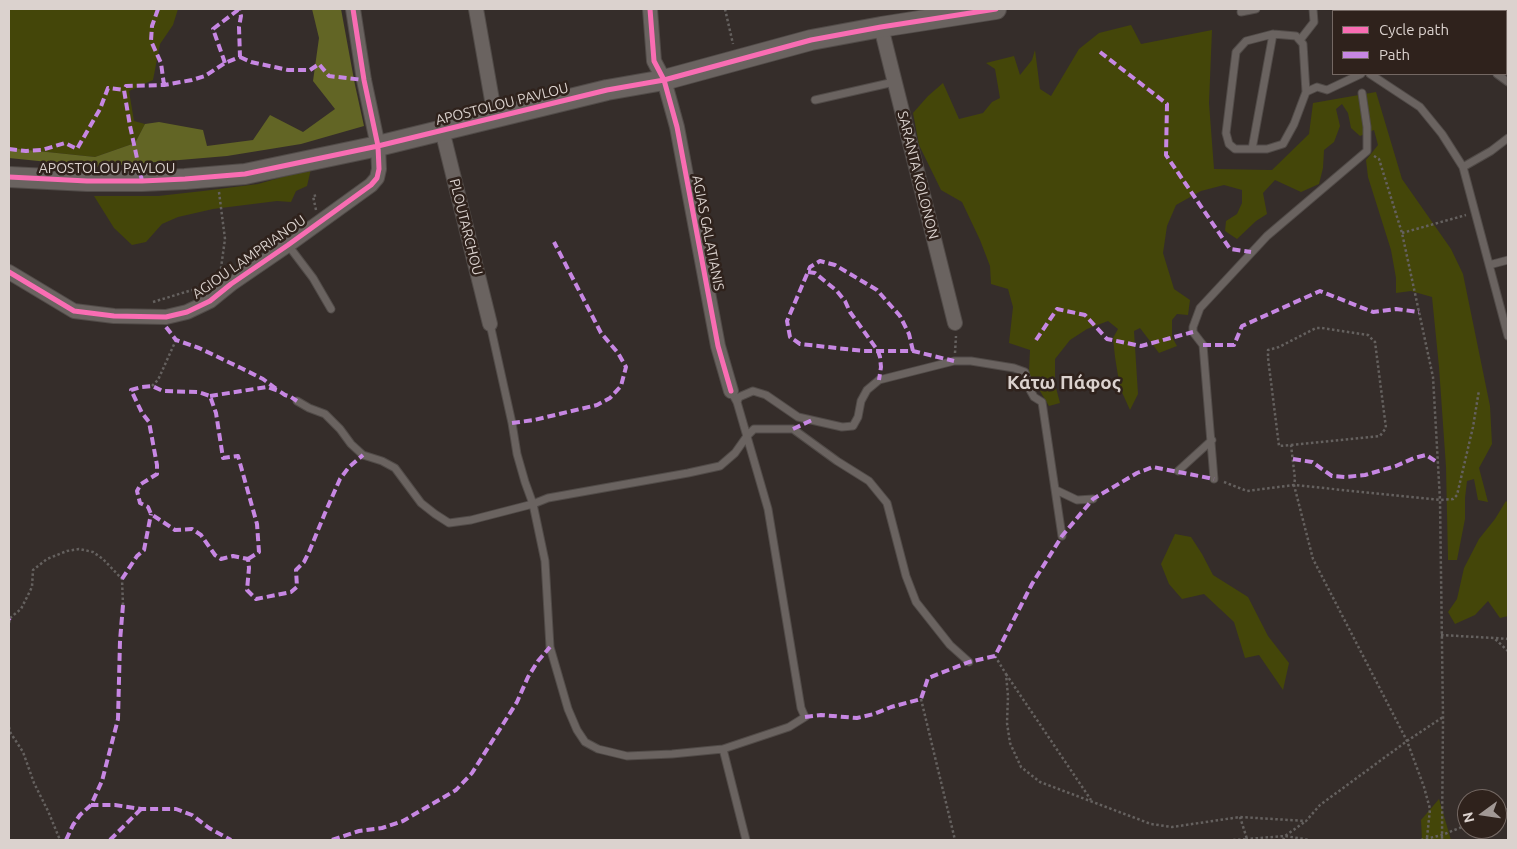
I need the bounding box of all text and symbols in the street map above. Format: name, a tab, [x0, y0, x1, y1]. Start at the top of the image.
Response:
legend	[1332, 10, 1507, 75]
text: Cycle path	[1379, 21, 1449, 38]
text: Path	[1379, 46, 1410, 63]
street label: APOSTOLOU PAVLOU	[434, 79, 570, 129]
street label: SARANTA KOLONON	[894, 109, 942, 241]
street label: APOSTOLOU PAVLOU	[39, 160, 175, 176]
street label: AGIAS GALATIANIS	[689, 174, 727, 292]
street label: PLOUTARCHOU	[446, 177, 486, 277]
street label: AGIOU LAMPRIANOU	[189, 212, 309, 302]
district label: Κάτω Πάφος	[1007, 372, 1121, 394]
north arrow	[1457, 789, 1507, 839]
text: N	[1459, 810, 1477, 824]

